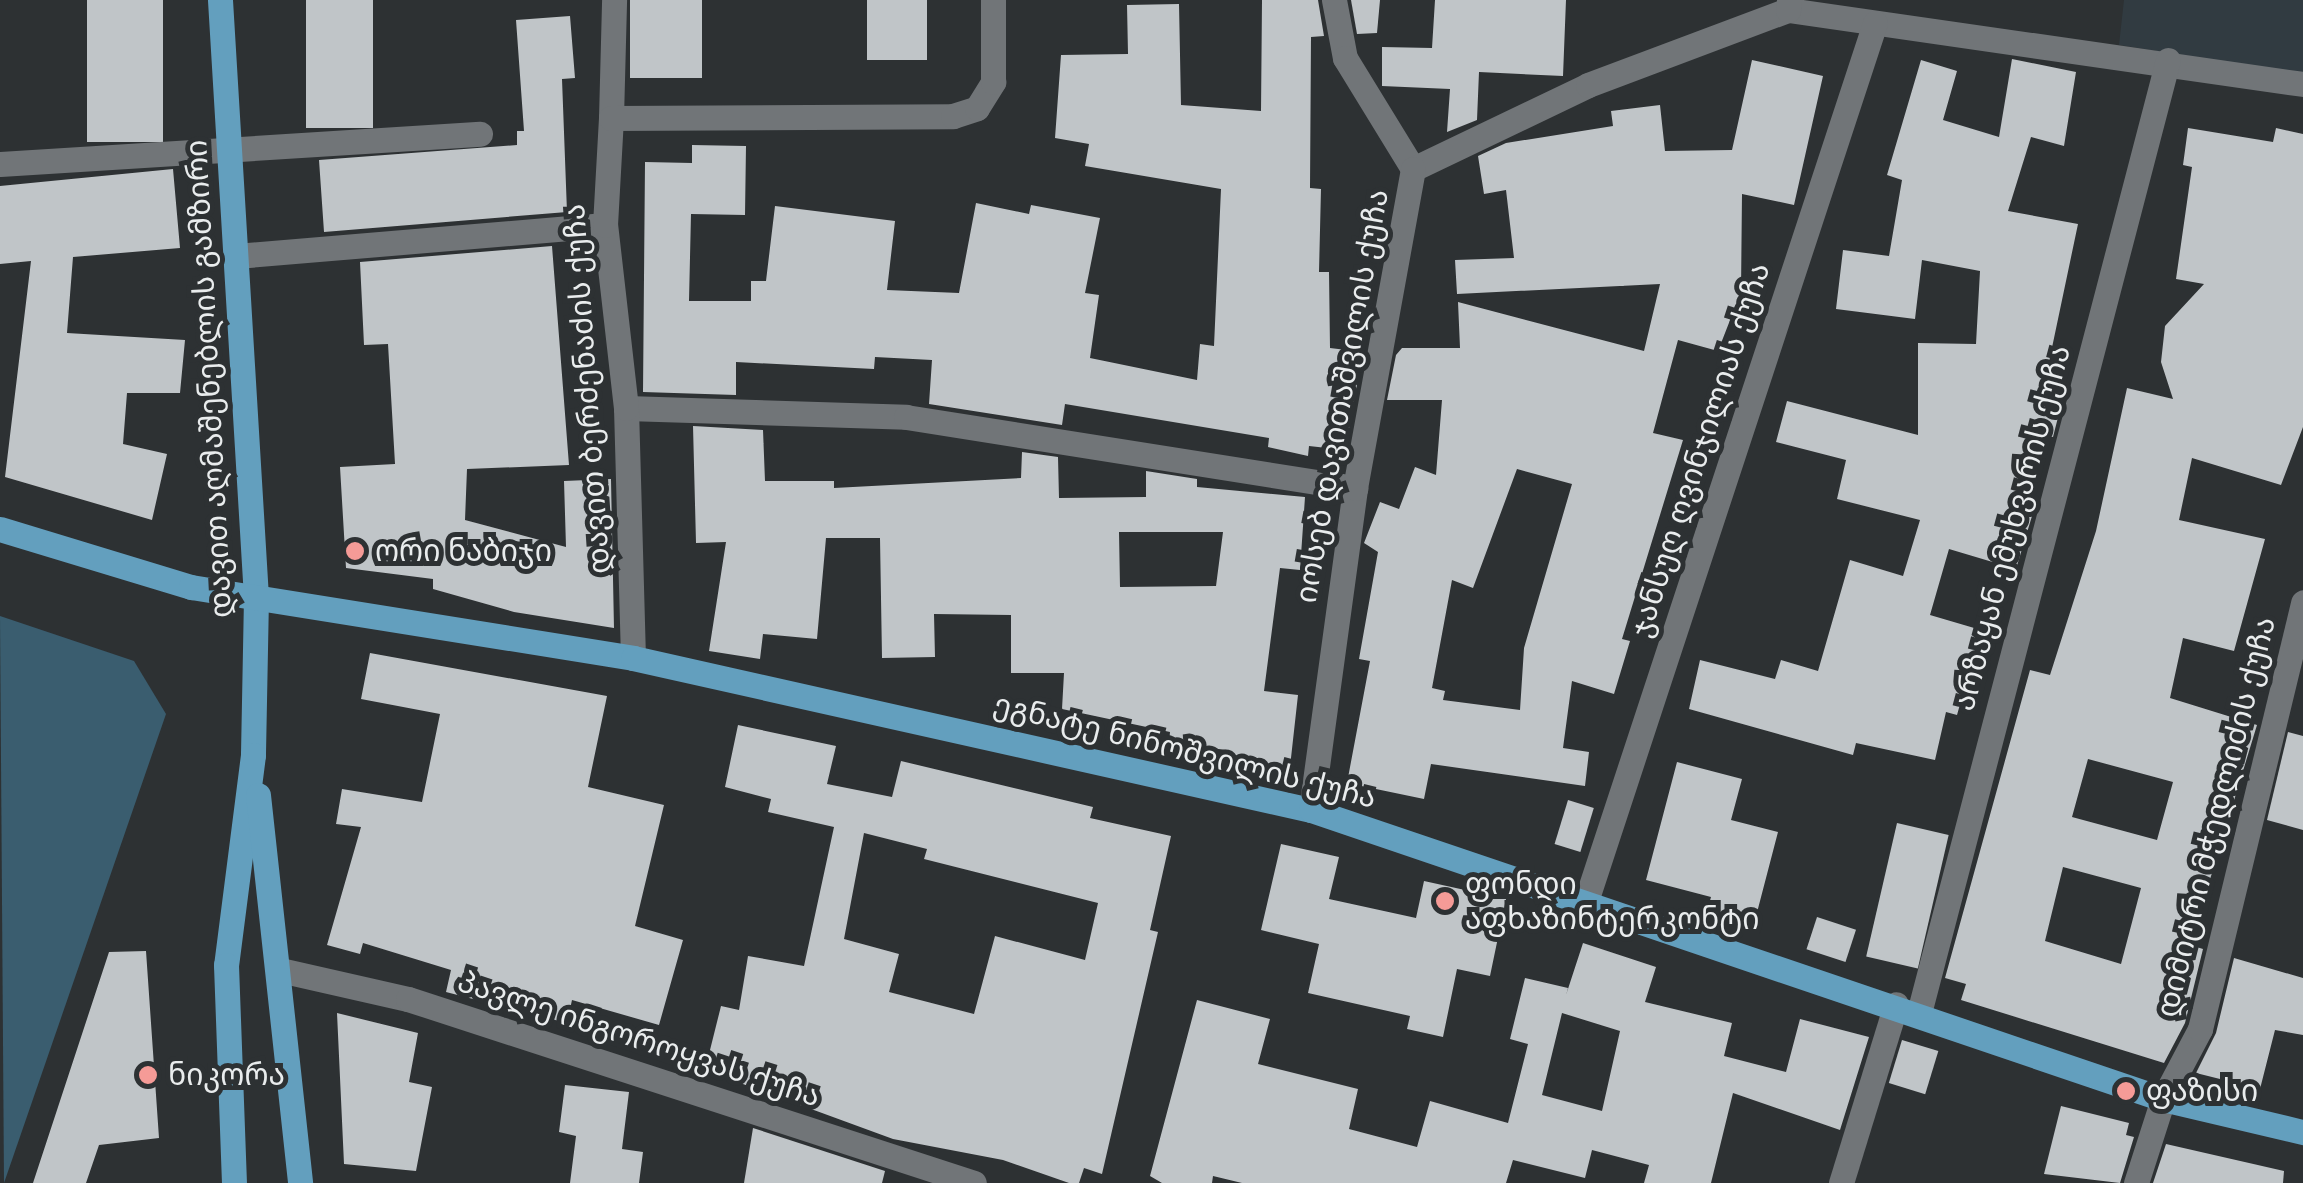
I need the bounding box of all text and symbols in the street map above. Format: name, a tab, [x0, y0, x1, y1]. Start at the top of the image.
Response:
street label: დავით აღმაშენებლის გამზირი	[178, 139, 240, 619]
street label: იოსებ დავითაშვილის ქუჩა	[1288, 186, 1396, 606]
street label: დავით ბერძენაძის ქუჩა	[556, 203, 618, 575]
street label: ჯანსუღ ღვინჯილიას ქუჩა	[1622, 258, 1778, 642]
street label: არზაყან ემუხვარის ქუჩა	[1946, 341, 2078, 715]
place label: ორი ნაბიჯი	[375, 533, 552, 569]
marker: ორი ნაბიჯი	[344, 540, 366, 562]
street label: დიმიტრი მჭედლიძის ქუჩა	[2149, 613, 2283, 1021]
street label: ეგნატე ნინოშვილის ქუჩა	[990, 686, 1380, 816]
place label: ფონდი აფხაზინტერკონტი	[1465, 866, 1759, 936]
marker: ფონდი აფხაზინტერკონტი	[1434, 890, 1456, 912]
street label: პავლე ინგოროყვას ქუჩა	[453, 963, 825, 1115]
place label: ნიკორა	[168, 1057, 285, 1093]
marker: ნიკორა	[137, 1064, 159, 1086]
place label: ფაზისი	[2146, 1073, 2258, 1109]
marker: ფაზისი	[2115, 1080, 2137, 1102]

